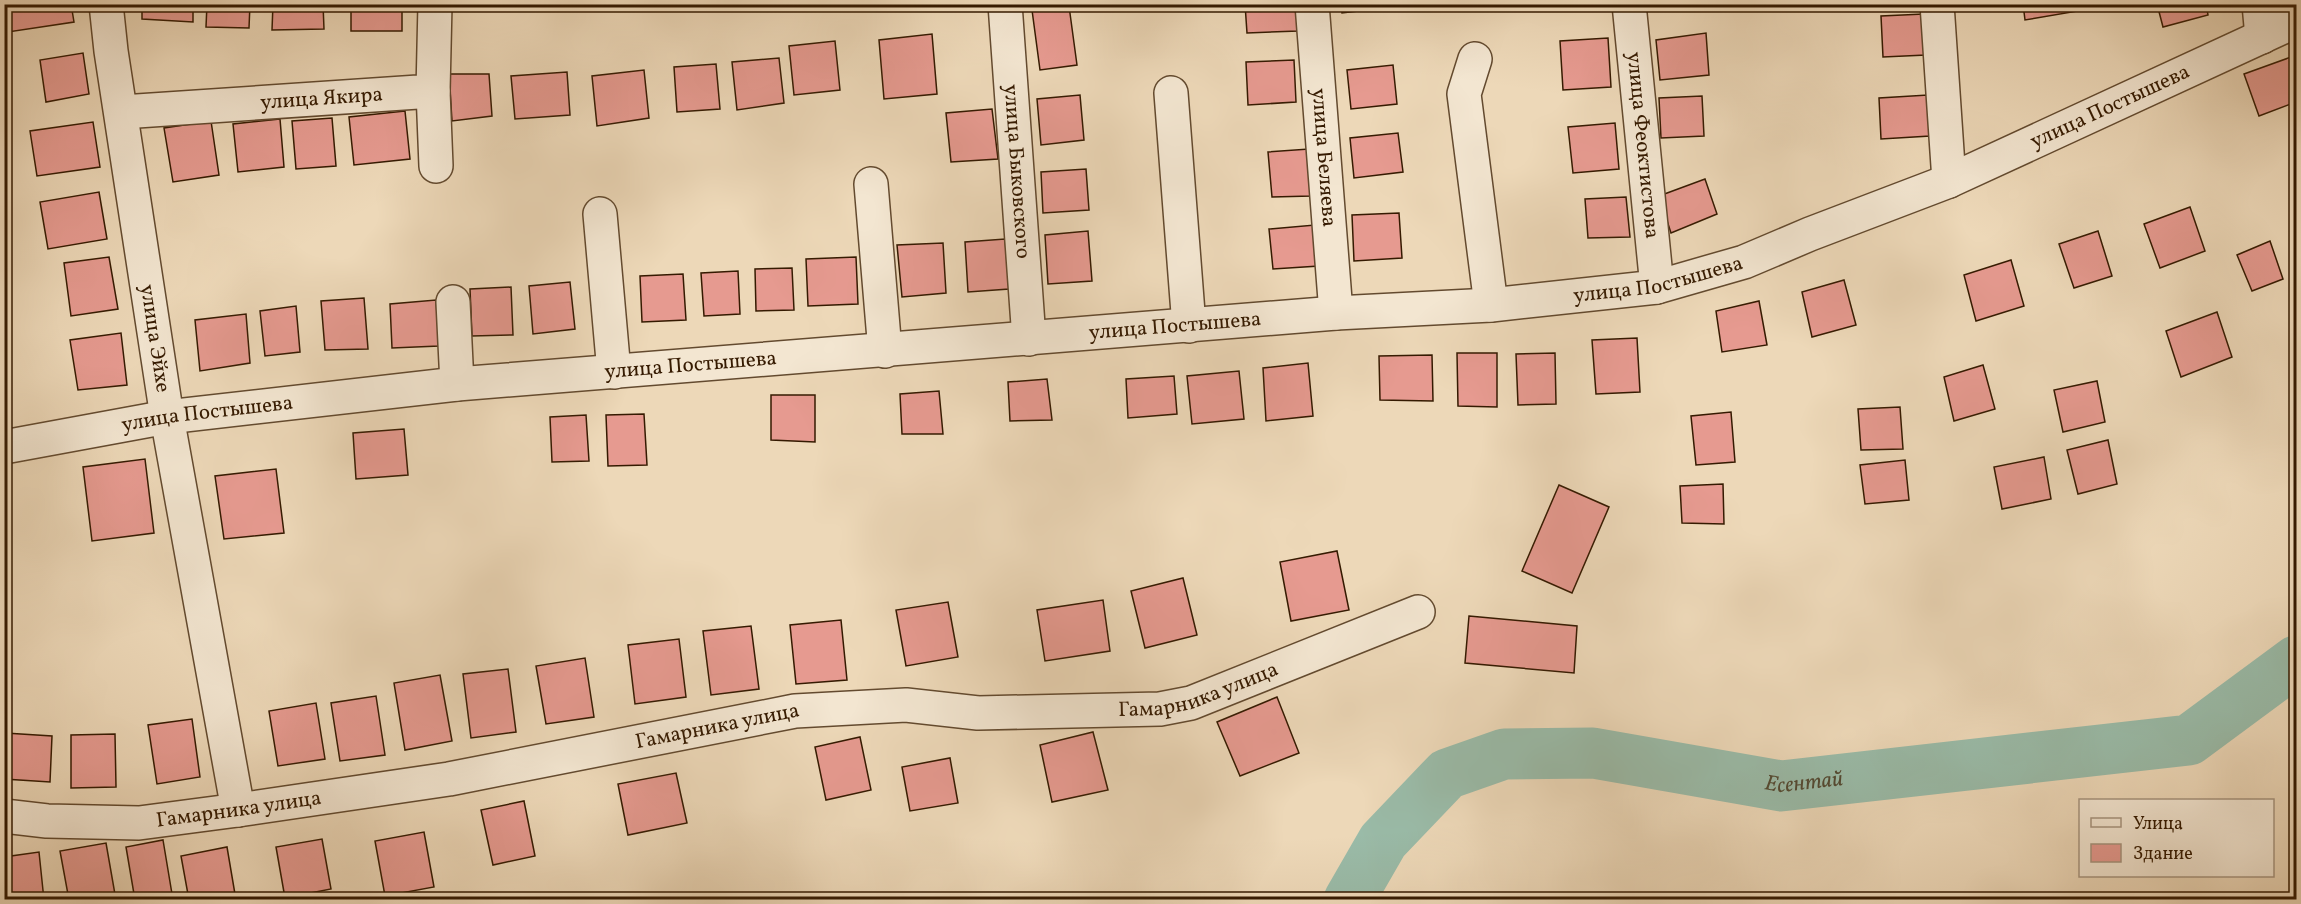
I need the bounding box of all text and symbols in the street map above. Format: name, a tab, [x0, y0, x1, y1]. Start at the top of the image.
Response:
street label: улица Феоктистова	[1619, 51, 1667, 240]
street label: улица Постышева	[2026, 57, 2195, 156]
street label: улица Якира	[259, 80, 384, 117]
street label: улица Быковского	[996, 83, 1038, 260]
street label: улица Беляева	[1304, 87, 1344, 228]
street label: улица Постышева	[1572, 249, 1746, 310]
street label: улица Эйхе	[132, 282, 178, 394]
street label: улица Постышева	[1088, 305, 1262, 347]
street label: улица Постышева	[603, 344, 778, 387]
street label: улица Постышева	[119, 388, 295, 440]
street label: Гамарника улица	[1118, 655, 1283, 724]
street label: Гамарника улица	[633, 696, 802, 757]
water label: Есентай	[1762, 764, 1845, 802]
street label: Гамарника улица	[154, 783, 323, 835]
legend	[2079, 799, 2274, 877]
text: Улица	[2133, 812, 2183, 837]
text: Здание	[2133, 842, 2193, 867]

